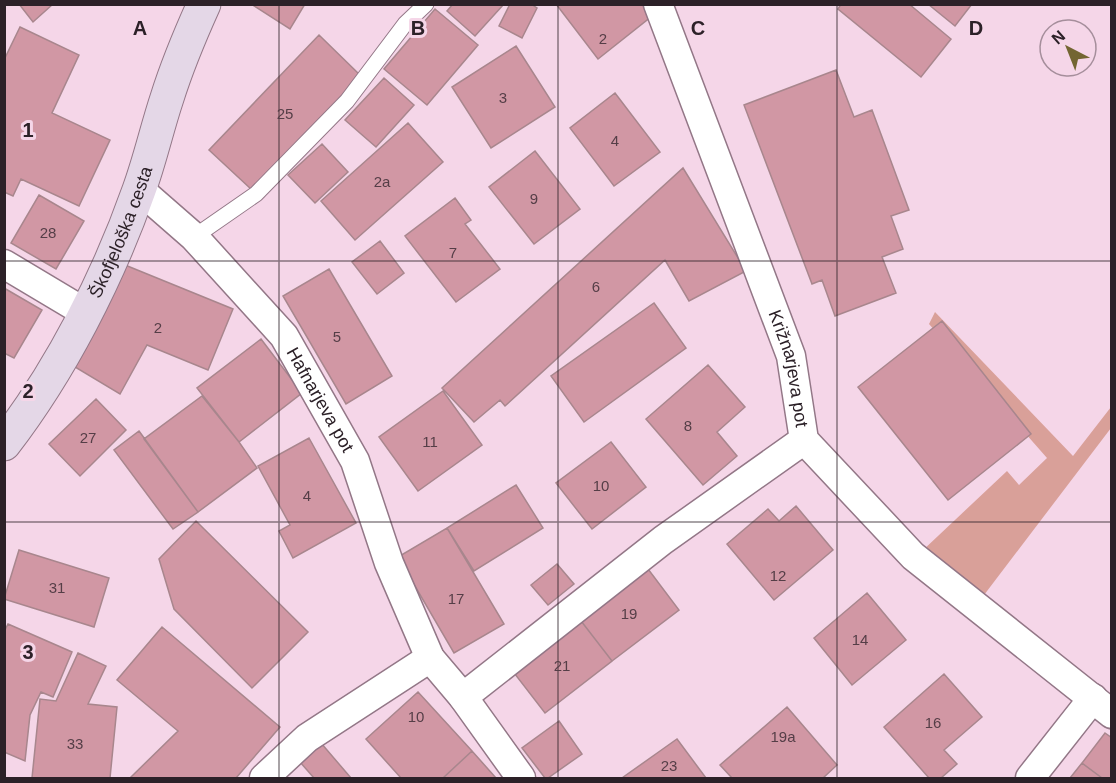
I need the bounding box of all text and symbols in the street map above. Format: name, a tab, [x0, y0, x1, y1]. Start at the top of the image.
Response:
text: A	[133, 17, 147, 39]
text: B	[411, 17, 425, 39]
text: C	[691, 17, 705, 39]
text: D	[969, 17, 983, 39]
north arrow	[1038, 18, 1098, 78]
text: N	[1048, 27, 1068, 47]
house number: 2	[599, 30, 607, 47]
house number: 3	[499, 89, 507, 106]
house number: 25	[277, 105, 293, 122]
text: 1	[22, 119, 34, 141]
house number: 4	[611, 132, 619, 149]
street label: Škofjeloška cesta	[84, 163, 157, 301]
house number: 2a	[374, 173, 391, 190]
house number: 9	[530, 190, 538, 207]
house number: 28	[40, 224, 56, 241]
house number: 7	[449, 244, 457, 261]
house number: 6	[592, 278, 600, 295]
street label: Križnarjeva pot	[765, 307, 812, 428]
house number: 2	[154, 319, 162, 336]
house number: 5	[333, 328, 341, 345]
street label: Hafnarjeva pot	[283, 344, 358, 456]
text: 2	[22, 380, 34, 402]
house number: 8	[684, 417, 692, 434]
house number: 27	[80, 429, 96, 446]
house number: 11	[422, 433, 438, 450]
house number: 10	[593, 477, 609, 494]
house number: 4	[303, 487, 311, 504]
house number: 12	[770, 567, 786, 584]
house number: 31	[49, 579, 65, 596]
house number: 17	[448, 590, 464, 607]
house number: 19	[621, 605, 637, 622]
house number: 14	[852, 631, 868, 648]
text: 3	[22, 641, 34, 663]
house number: 21	[554, 657, 570, 674]
house number: 10	[408, 708, 424, 725]
house number: 16	[925, 714, 941, 731]
house number: 19a	[770, 728, 796, 745]
house number: 33	[67, 735, 83, 752]
house number: 23	[661, 757, 677, 774]

